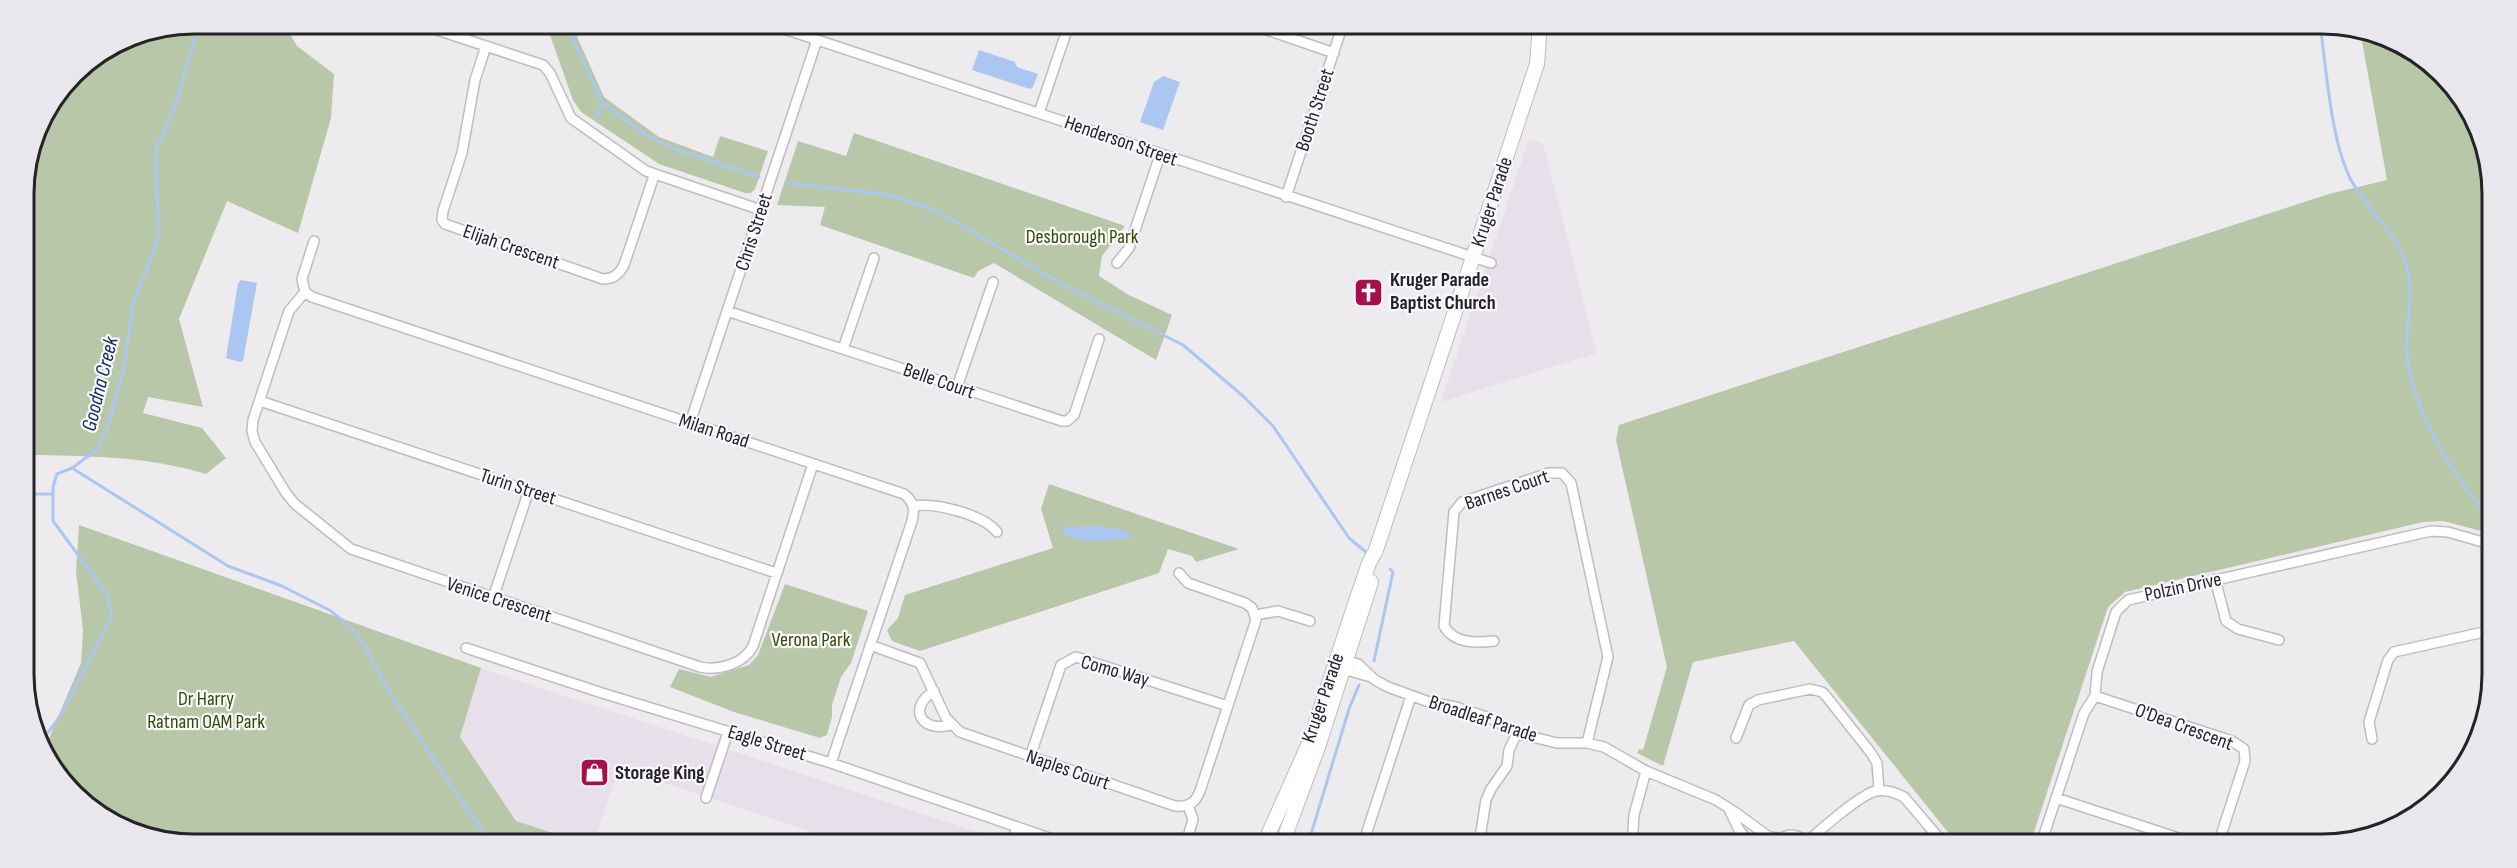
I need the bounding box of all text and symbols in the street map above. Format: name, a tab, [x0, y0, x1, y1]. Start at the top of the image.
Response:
street label: Booth Street	[1290, 66, 1340, 154]
street label: Henderson Street	[1061, 110, 1181, 172]
street label: Kruger Parade	[1466, 154, 1518, 250]
street label: Chris Street	[730, 190, 778, 274]
street label: Elijah Crescent	[460, 219, 562, 275]
park label: Desborough Park	[1026, 225, 1139, 249]
place label: Kruger Parade Baptist Church	[1390, 268, 1496, 315]
church icon: Kruger Parade Baptist Church	[1353, 276, 1385, 308]
water label: Goodna Creek	[76, 333, 124, 434]
street label: Belle Court	[900, 358, 978, 404]
street label: Milan Road	[676, 408, 752, 454]
street label: Turin Street	[477, 463, 559, 511]
street label: Barnes Court	[1462, 464, 1552, 516]
street label: Polzin Drive	[2142, 567, 2224, 607]
street label: Venice Crescent	[444, 572, 554, 628]
park label: Verona Park	[772, 628, 851, 652]
street label: Como Way	[1078, 650, 1152, 692]
street label: Kruger Parade	[1296, 650, 1350, 746]
park label: Dr Harry Ratnam OAM Park	[147, 687, 265, 734]
street label: Broadleaf Parade	[1426, 690, 1540, 748]
street label: O'Dea Crescent	[2132, 698, 2236, 756]
street label: Eagle Street	[725, 720, 809, 766]
street label: Naples Court	[1023, 745, 1113, 795]
shop icon: Storage King	[578, 757, 610, 789]
place label: Storage King	[615, 761, 705, 785]

